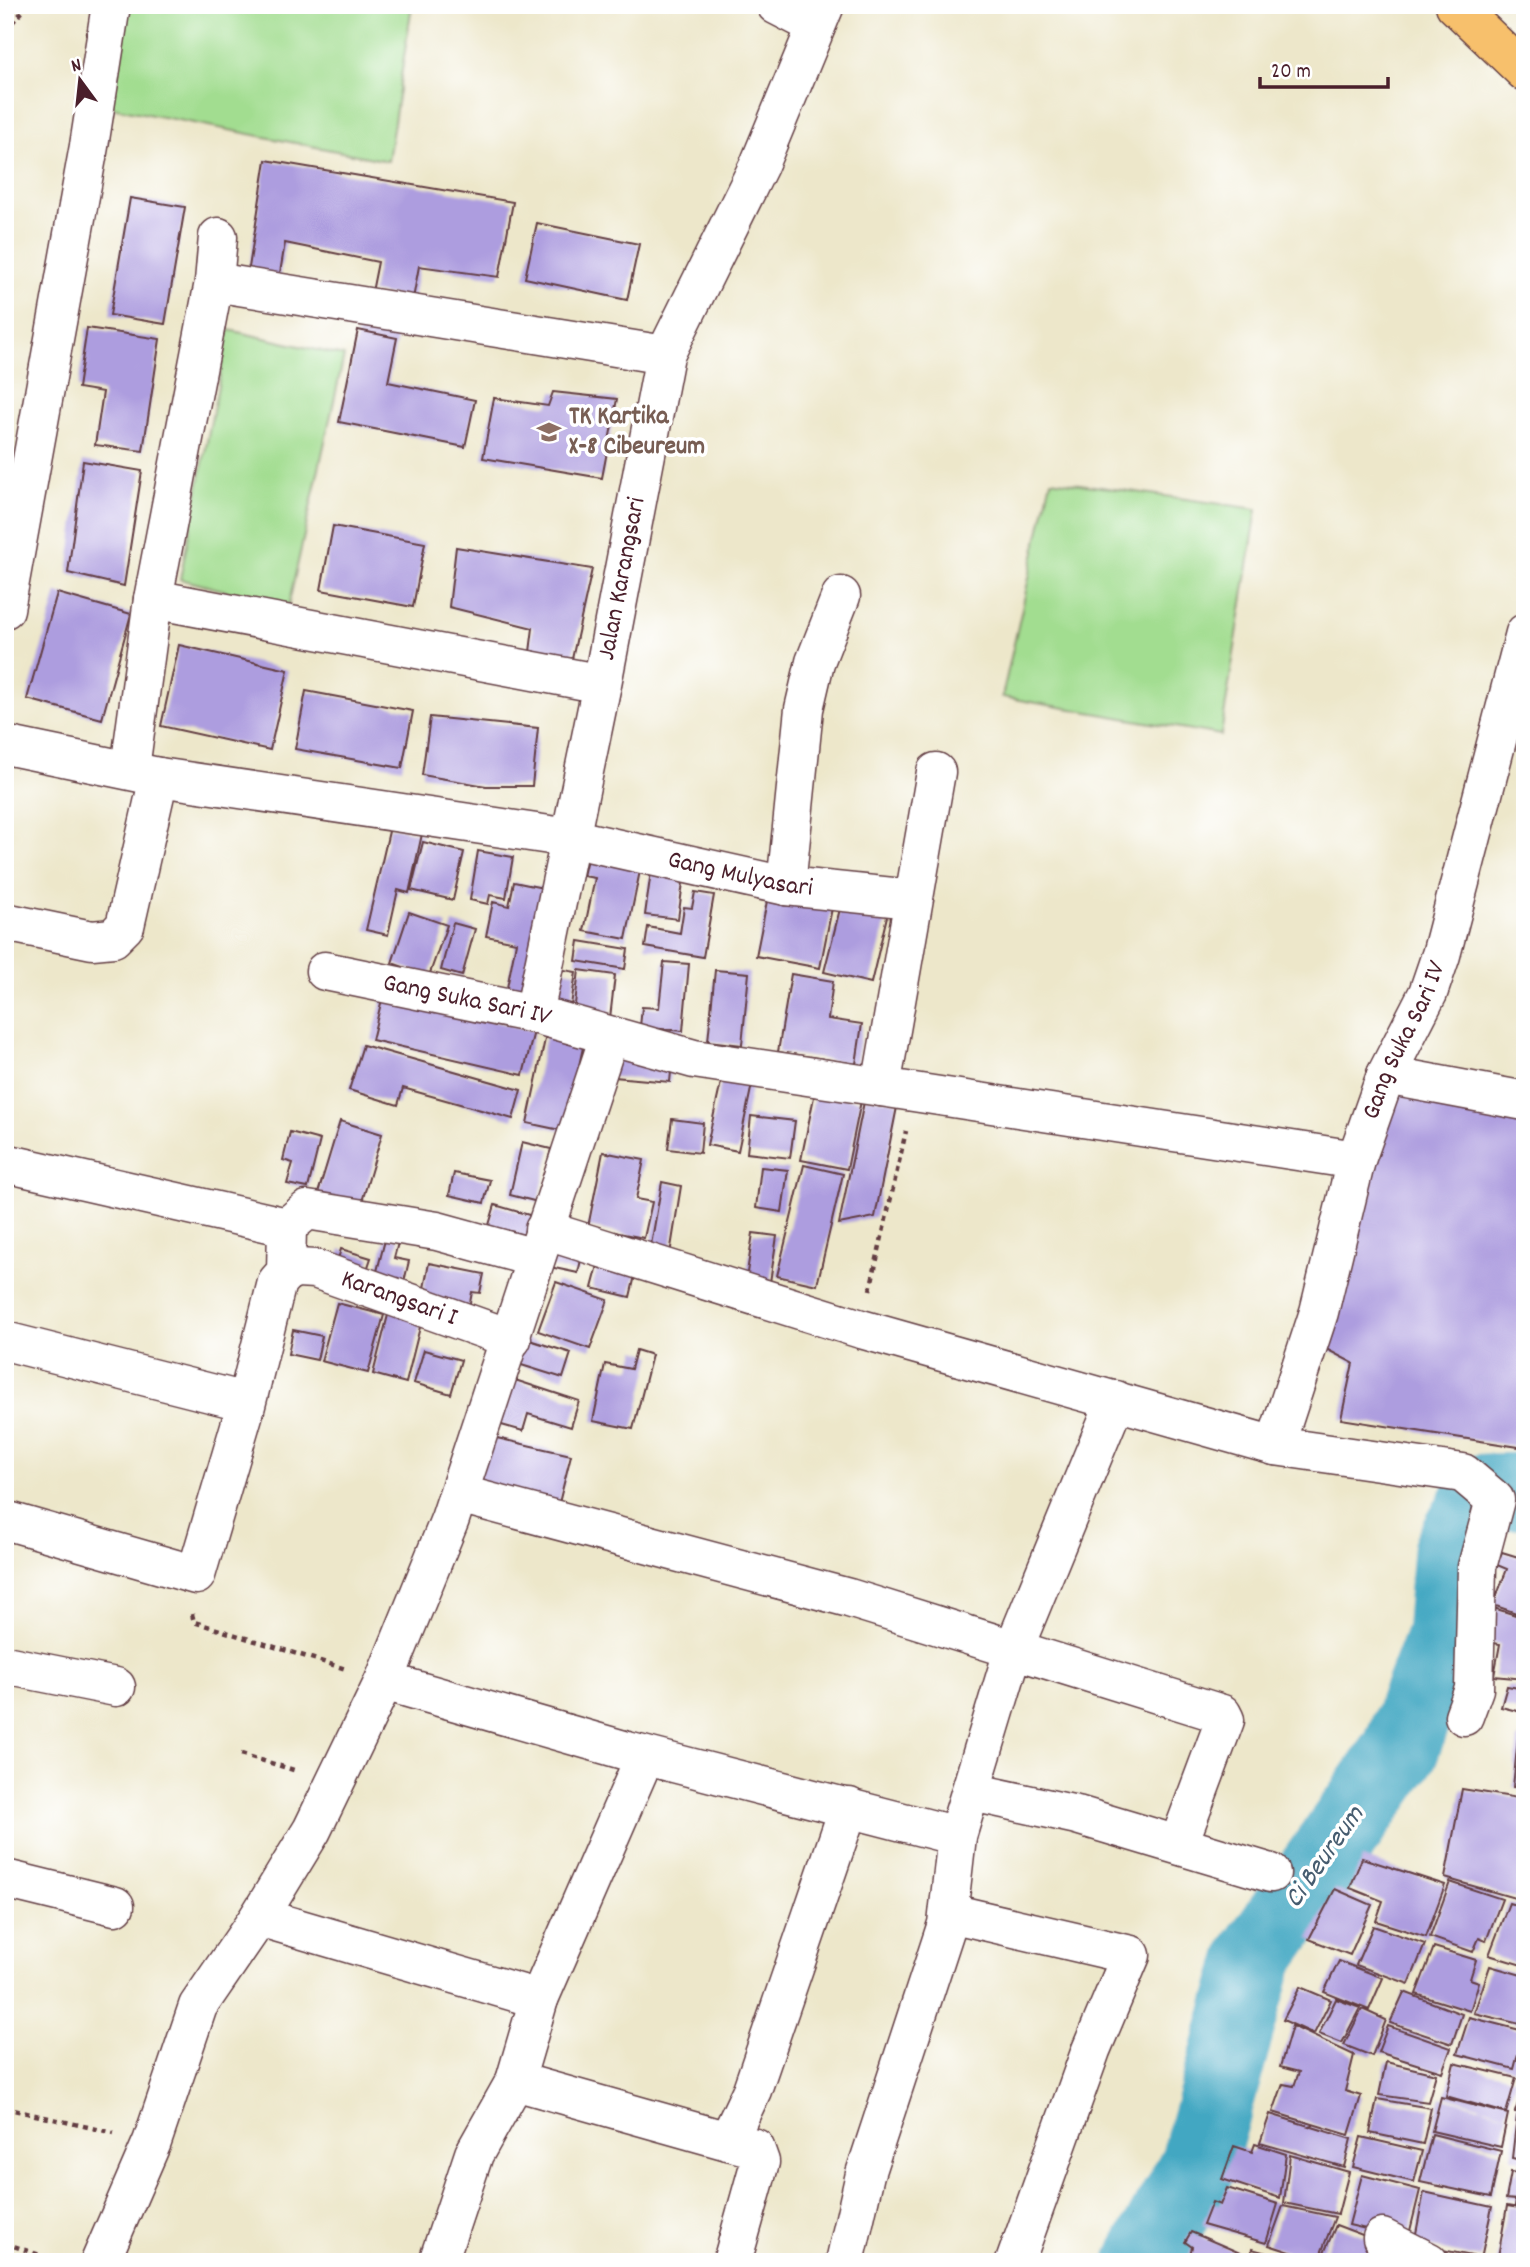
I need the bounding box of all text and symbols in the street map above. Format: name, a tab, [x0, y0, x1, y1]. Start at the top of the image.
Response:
north arrow	[46, 46, 116, 116]
scale bar	[1260, 46, 1388, 90]
text: N	[68, 53, 85, 81]
text: 20 m	[1271, 58, 1311, 88]
place label: TK Kartika X-8 Cibeureum	[569, 399, 705, 466]
school or university icon: TK Kartika X-8 Cibeureum	[535, 418, 563, 446]
street label: Jalan Karangsari	[588, 494, 656, 663]
street label: Gang Mulyasari	[664, 842, 815, 907]
street label: Gang Suka Sari IV	[1353, 956, 1456, 1125]
street label: Gang Suka Sari IV	[380, 965, 556, 1037]
street label: Karangsari I	[336, 1261, 462, 1337]
water label: Ci Beureum	[1276, 1798, 1376, 1917]

